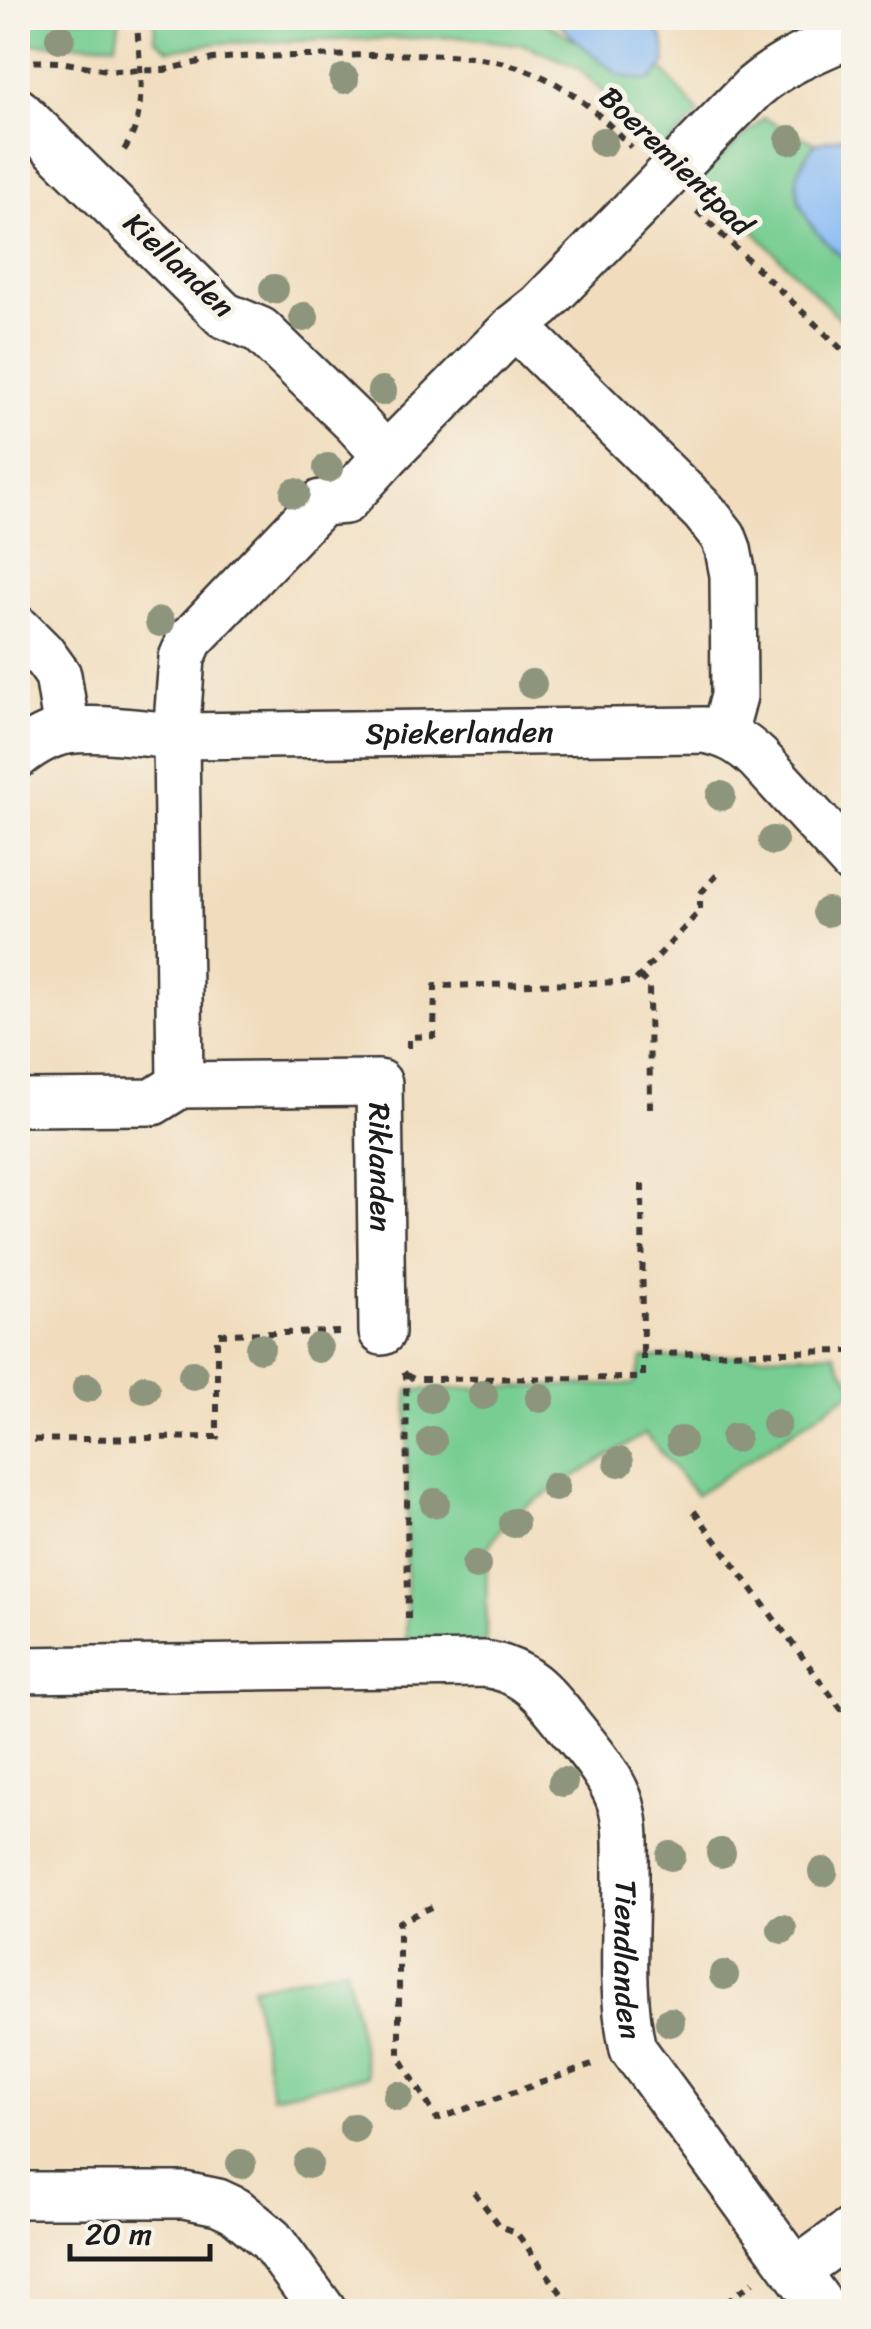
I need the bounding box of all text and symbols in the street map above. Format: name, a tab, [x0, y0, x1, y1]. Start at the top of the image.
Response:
street label: Boeremientpad	[586, 72, 768, 251]
street label: Kiellanden	[110, 198, 248, 332]
street label: Spiekerlanden	[365, 705, 554, 761]
street label: Riklanden	[352, 1102, 408, 1232]
street label: Tiendlanden	[598, 1879, 657, 2044]
scale bar	[70, 2199, 210, 2261]
text: 20 m	[85, 2207, 152, 2261]

